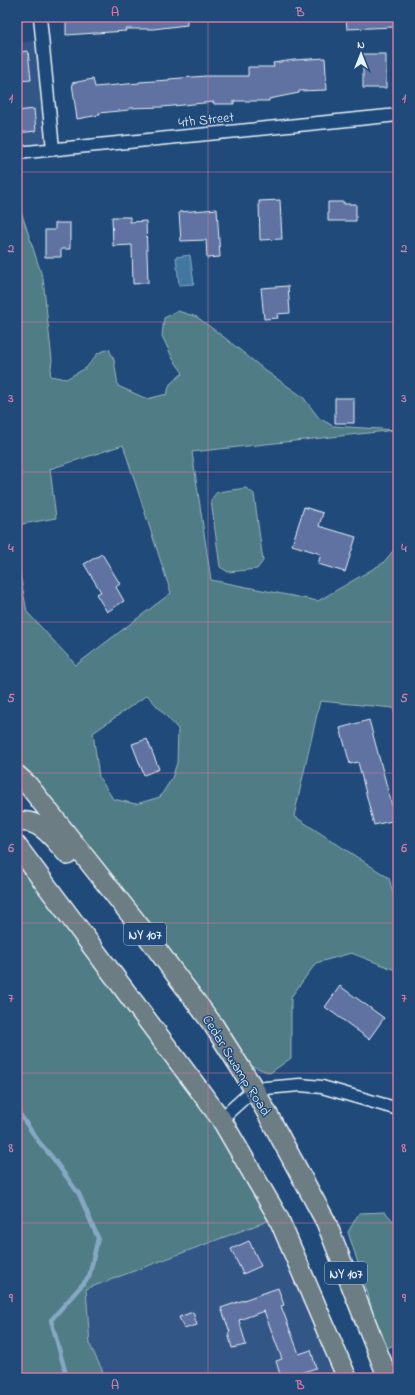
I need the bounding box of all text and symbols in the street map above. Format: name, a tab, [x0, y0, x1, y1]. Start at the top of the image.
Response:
text: A	[111, 3, 119, 22]
text: B	[295, 3, 305, 22]
north arrow	[341, 34, 381, 74]
text: N	[357, 37, 365, 53]
text: 1	[9, 89, 14, 108]
text: 1	[402, 89, 407, 108]
street label: 4th Street	[177, 107, 235, 134]
text: 2	[7, 239, 15, 258]
text: 2	[400, 239, 408, 258]
text: 3	[7, 389, 14, 408]
text: 3	[400, 389, 407, 408]
text: 4	[7, 539, 14, 558]
text: 4	[400, 539, 407, 558]
text: 5	[7, 689, 15, 708]
text: 5	[400, 689, 408, 708]
text: 6	[7, 839, 14, 858]
text: 6	[400, 839, 407, 858]
road number: NY 107	[124, 923, 166, 945]
text: 7	[8, 989, 14, 1008]
text: 7	[401, 989, 407, 1008]
street label: Cedar Swamp Road	[196, 1011, 275, 1120]
text: 8	[8, 1139, 14, 1158]
text: 8	[401, 1139, 407, 1158]
road number: NY 107	[325, 1262, 367, 1284]
text: 9	[8, 1289, 14, 1308]
text: 9	[401, 1289, 407, 1308]
text: A	[111, 1376, 119, 1395]
text: B	[295, 1376, 305, 1395]

